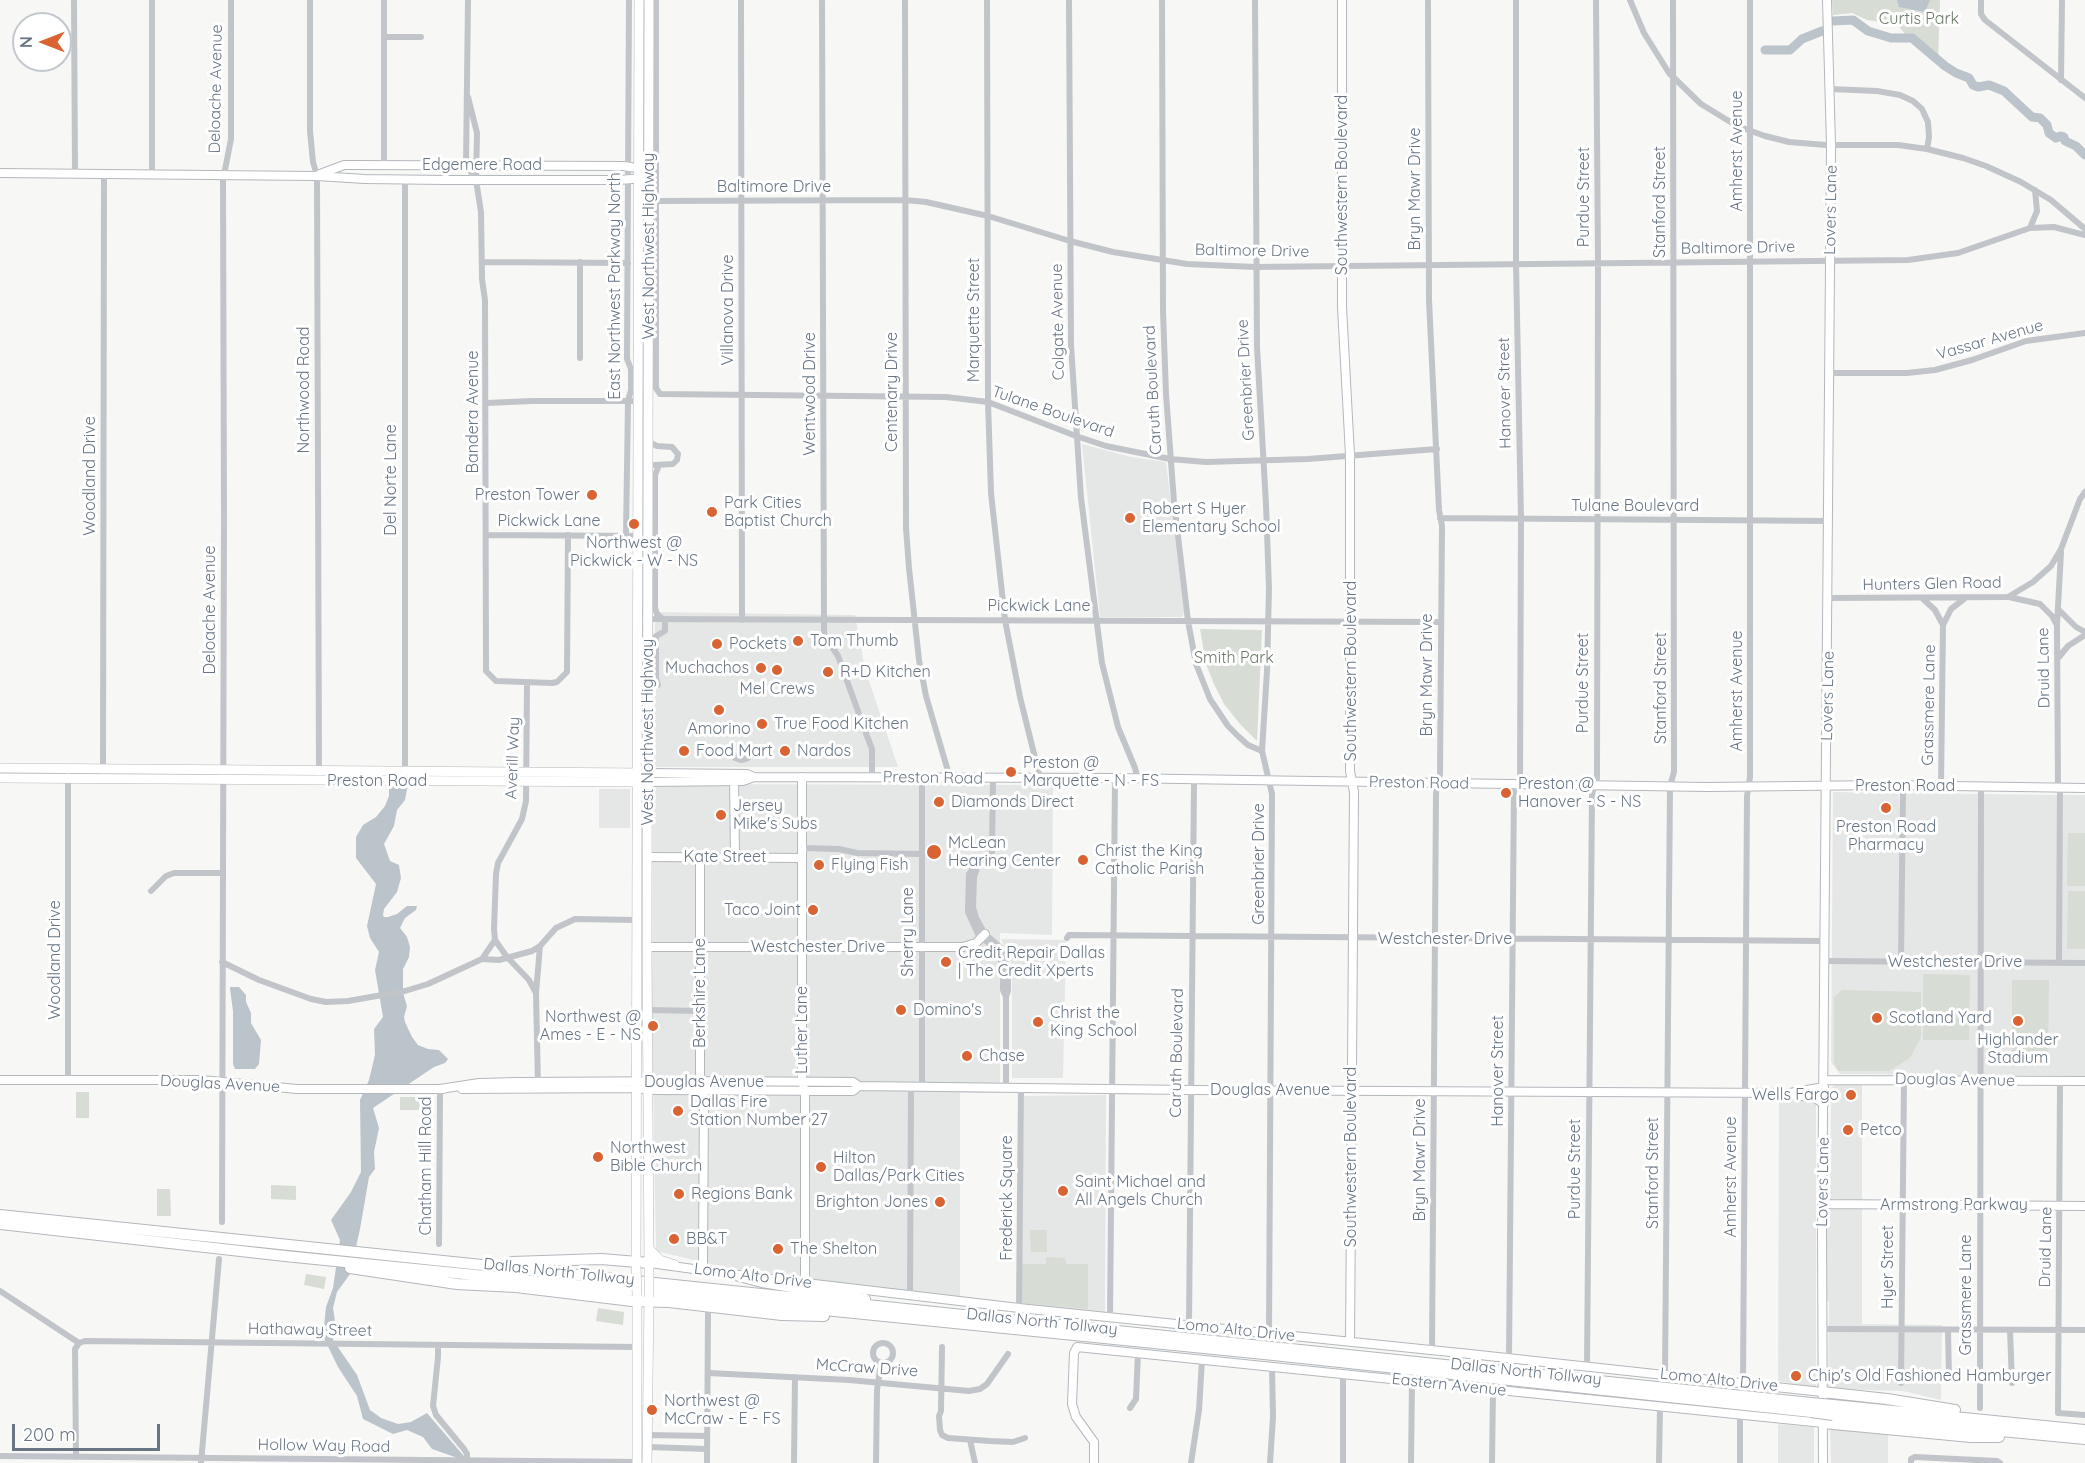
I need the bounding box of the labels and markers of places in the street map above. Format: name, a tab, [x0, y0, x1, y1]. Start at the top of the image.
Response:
place label: Preston Tower	[475, 485, 580, 505]
marker: Preston Tower	[585, 488, 599, 502]
place label: Park Cities Baptist Church	[724, 493, 832, 531]
place label: Robert S Hyer Elementary School	[1142, 499, 1281, 537]
marker: Park Cities Baptist Church	[705, 505, 719, 519]
marker: Robert S Hyer Elementary School	[1123, 511, 1137, 525]
marker: Northwest @ Pickwick - W - NS	[627, 517, 641, 531]
place label: Northwest @ Pickwick - W - NS	[570, 533, 698, 571]
place label: Tom Thumb	[810, 631, 899, 651]
place label: Pockets	[729, 634, 787, 654]
marker: Tom Thumb	[791, 634, 805, 648]
marker: Pockets	[710, 637, 724, 651]
place label: Muchachos	[665, 658, 749, 678]
marker: Muchachos	[754, 661, 768, 675]
place label: R+D Kitchen	[840, 662, 931, 682]
marker: Mel Crews	[770, 663, 784, 677]
marker: R+D Kitchen	[821, 665, 835, 679]
place label: Mel Crews	[739, 679, 815, 699]
marker: Amorino	[712, 703, 726, 717]
place label: True Food Kitchen	[774, 714, 909, 734]
marker: True Food Kitchen	[755, 717, 769, 731]
place label: Amorino	[687, 719, 751, 739]
place label: Food Mart	[696, 741, 773, 761]
place label: Nardos	[797, 741, 851, 761]
marker: Food Mart	[677, 744, 691, 758]
marker: Nardos	[778, 744, 792, 758]
place label: Preston @ Marquette - N - FS	[1023, 753, 1159, 791]
marker: Preston @ Marquette - N - FS	[1004, 765, 1018, 779]
place label: Preston @ Hanover - S - NS	[1518, 774, 1641, 812]
marker: Preston @ Hanover - S - NS	[1499, 786, 1513, 800]
place label: Diamonds Direct	[951, 792, 1074, 812]
marker: Diamonds Direct	[932, 795, 946, 809]
place label: Jersey Mike's Subs	[733, 796, 817, 834]
marker: Preston Road Pharmacy	[1879, 801, 1893, 815]
marker: Jersey Mike's Subs	[714, 808, 728, 822]
place label: Preston Road Pharmacy	[1836, 817, 1936, 855]
place label: McLean Hearing Center	[948, 833, 1061, 871]
place label: Christ the King Catholic Parish	[1095, 841, 1204, 879]
marker: McLean Hearing Center	[925, 843, 943, 861]
marker: Christ the King Catholic Parish	[1076, 853, 1090, 867]
place label: Flying Fish	[831, 855, 909, 875]
marker: Flying Fish	[812, 858, 826, 872]
place label: Taco Joint	[724, 900, 801, 920]
marker: Taco Joint	[806, 903, 820, 917]
place label: Credit Repair Dallas | The Credit Xperts	[958, 943, 1105, 981]
marker: Credit Repair Dallas | The Credit Xperts	[939, 955, 953, 969]
place label: Domino's	[913, 1000, 982, 1020]
marker: Domino's	[894, 1003, 908, 1017]
place label: Christ the King School	[1050, 1003, 1137, 1041]
place label: Northwest @ Ames - E - NS	[540, 1007, 641, 1045]
place label: Scotland Yard	[1889, 1008, 1992, 1028]
marker: Scotland Yard	[1870, 1011, 1884, 1025]
marker: Highlander Stadium	[2011, 1014, 2025, 1028]
marker: Christ the King School	[1031, 1015, 1045, 1029]
marker: Northwest @ Ames - E - NS	[646, 1019, 660, 1033]
place label: Highlander Stadium	[1977, 1030, 2059, 1068]
place label: Chase	[979, 1046, 1025, 1066]
marker: Chase	[960, 1049, 974, 1063]
place label: Wells Fargo	[1752, 1085, 1839, 1105]
marker: Wells Fargo	[1844, 1088, 1858, 1102]
place label: Dallas Fire Station Number 27	[690, 1092, 828, 1130]
marker: Dallas Fire Station Number 27	[671, 1104, 685, 1118]
place label: Petco	[1860, 1120, 1902, 1140]
marker: Petco	[1841, 1123, 1855, 1137]
place label: Northwest Bible Church	[610, 1138, 702, 1176]
place label: Hilton Dallas/Park Cities	[833, 1148, 965, 1186]
marker: Northwest Bible Church	[591, 1150, 605, 1164]
marker: Hilton Dallas/Park Cities	[814, 1160, 828, 1174]
place label: Saint Michael and All Angels Church	[1075, 1172, 1206, 1210]
place label: Regions Bank	[691, 1184, 793, 1204]
marker: Saint Michael and All Angels Church	[1056, 1184, 1070, 1198]
marker: Regions Bank	[672, 1187, 686, 1201]
place label: Brighton Jones	[816, 1192, 928, 1212]
marker: Brighton Jones	[933, 1195, 947, 1209]
place label: BB&T	[686, 1229, 727, 1249]
marker: BB&T	[667, 1232, 681, 1246]
place label: The Shelton	[790, 1239, 877, 1259]
marker: The Shelton	[771, 1242, 785, 1256]
place label: Chip's Old Fashioned Hamburger	[1808, 1366, 2051, 1386]
marker: Chip's Old Fashioned Hamburger	[1789, 1369, 1803, 1383]
place label: Northwest @ McCraw - E - FS	[664, 1391, 781, 1429]
marker: Northwest @ McCraw - E - FS	[645, 1403, 659, 1417]

